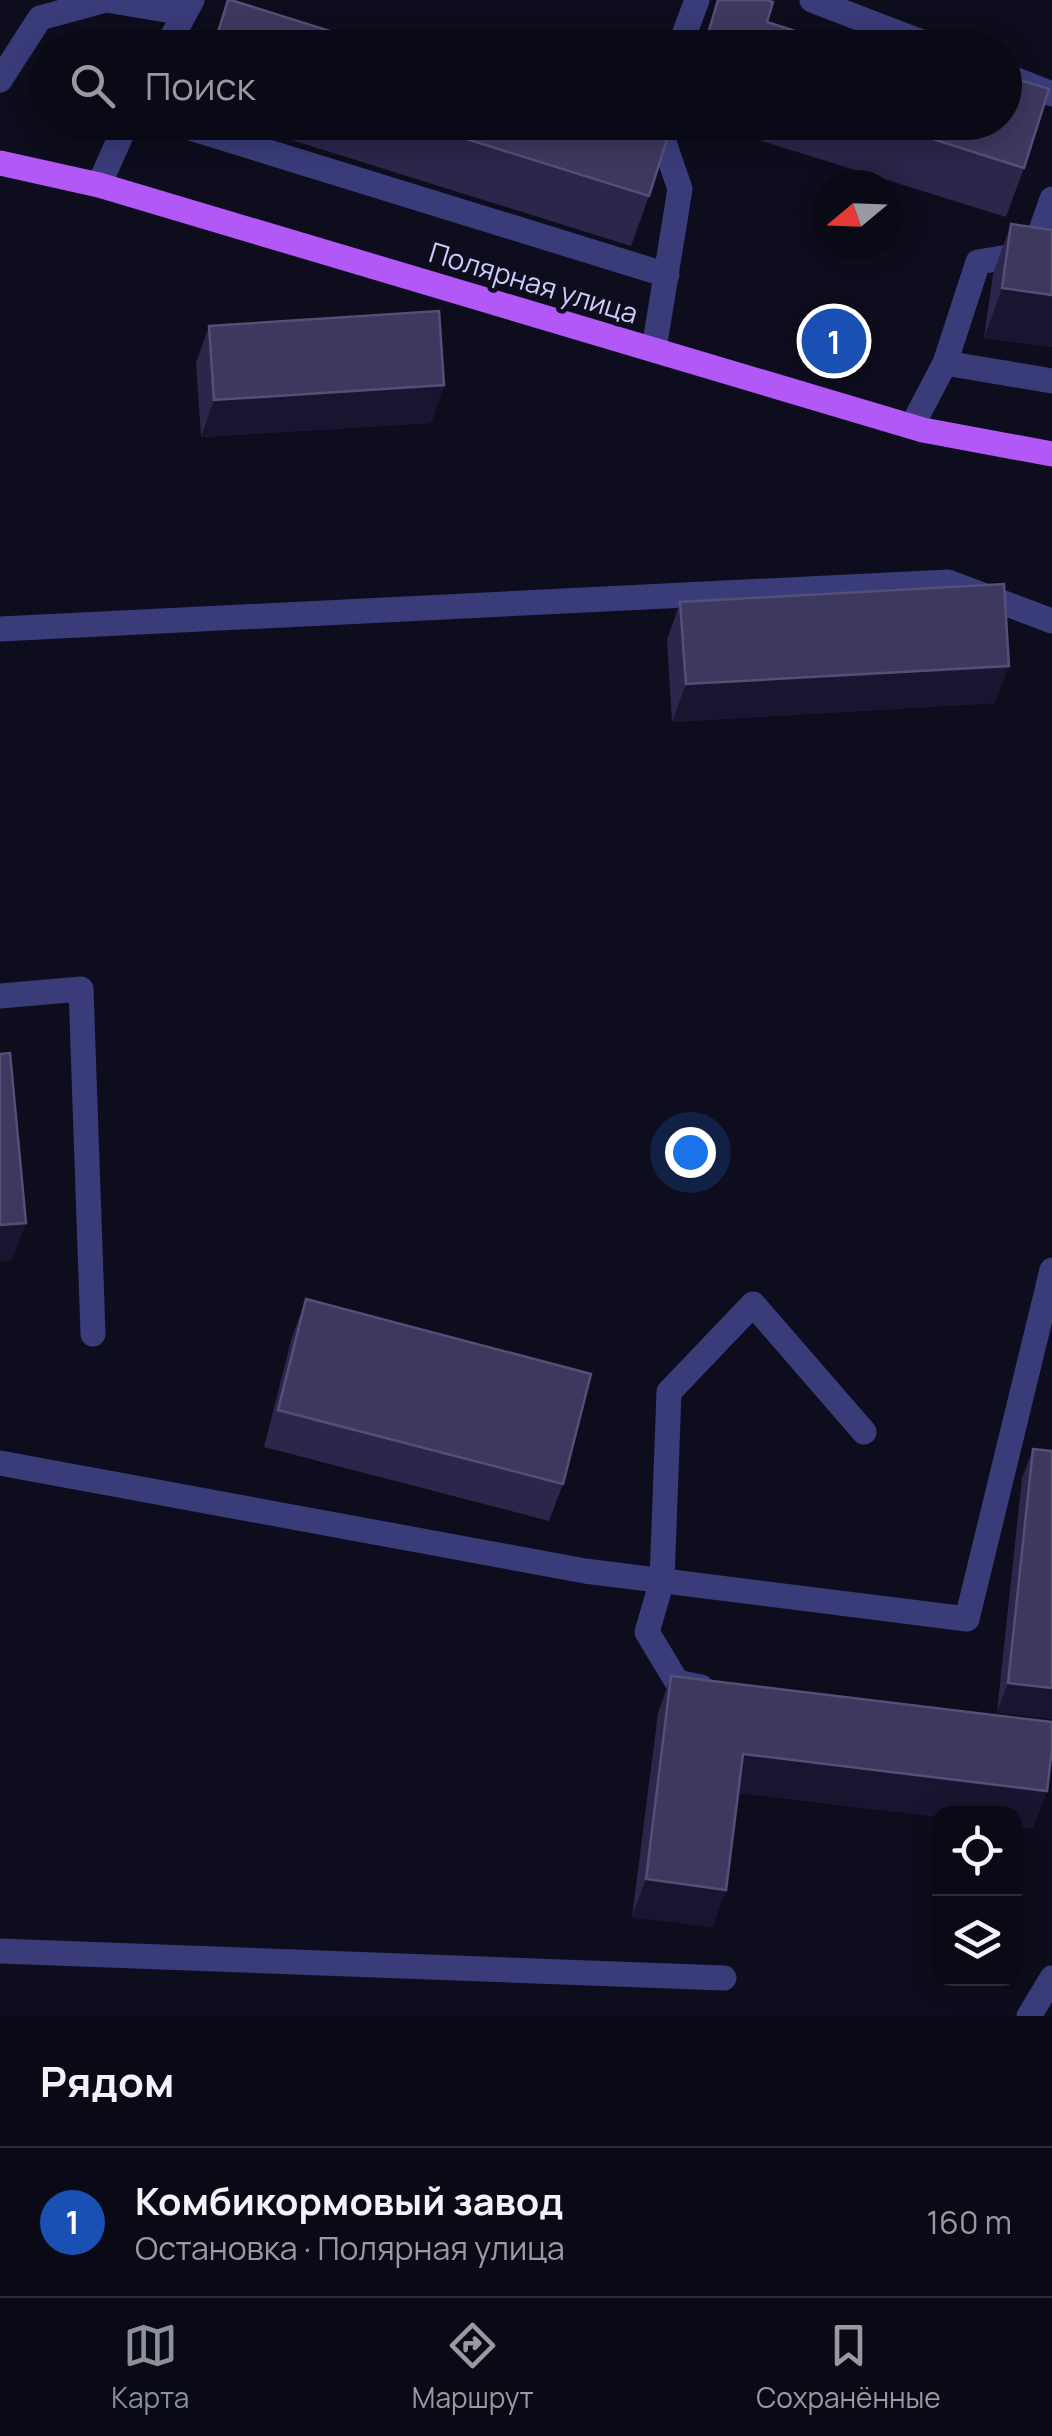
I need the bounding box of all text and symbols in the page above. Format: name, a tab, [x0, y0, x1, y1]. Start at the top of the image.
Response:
search box	[30, 30, 1022, 140]
icon: search	[65, 58, 120, 113]
text: Поиск	[145, 59, 255, 111]
north arrow	[812, 170, 902, 260]
street label: Полярная улица	[425, 232, 643, 332]
pin: 1	[802, 304, 866, 378]
your location	[665, 1127, 716, 1178]
map controls	[932, 1806, 1022, 1986]
button: locate	[932, 1806, 1022, 1896]
button: layers	[932, 1896, 1022, 1986]
text: Рядом	[40, 2052, 174, 2110]
text: Комбикормовый завод	[135, 2174, 563, 2226]
text: 1	[65, 2200, 80, 2244]
text: 160 m	[927, 2200, 1012, 2244]
text: Остановка · Полярная улица	[135, 2226, 565, 2270]
tab: Карта	[111, 2318, 189, 2416]
tab: Маршрут	[412, 2318, 534, 2416]
tab: Сохранённые	[756, 2318, 941, 2416]

